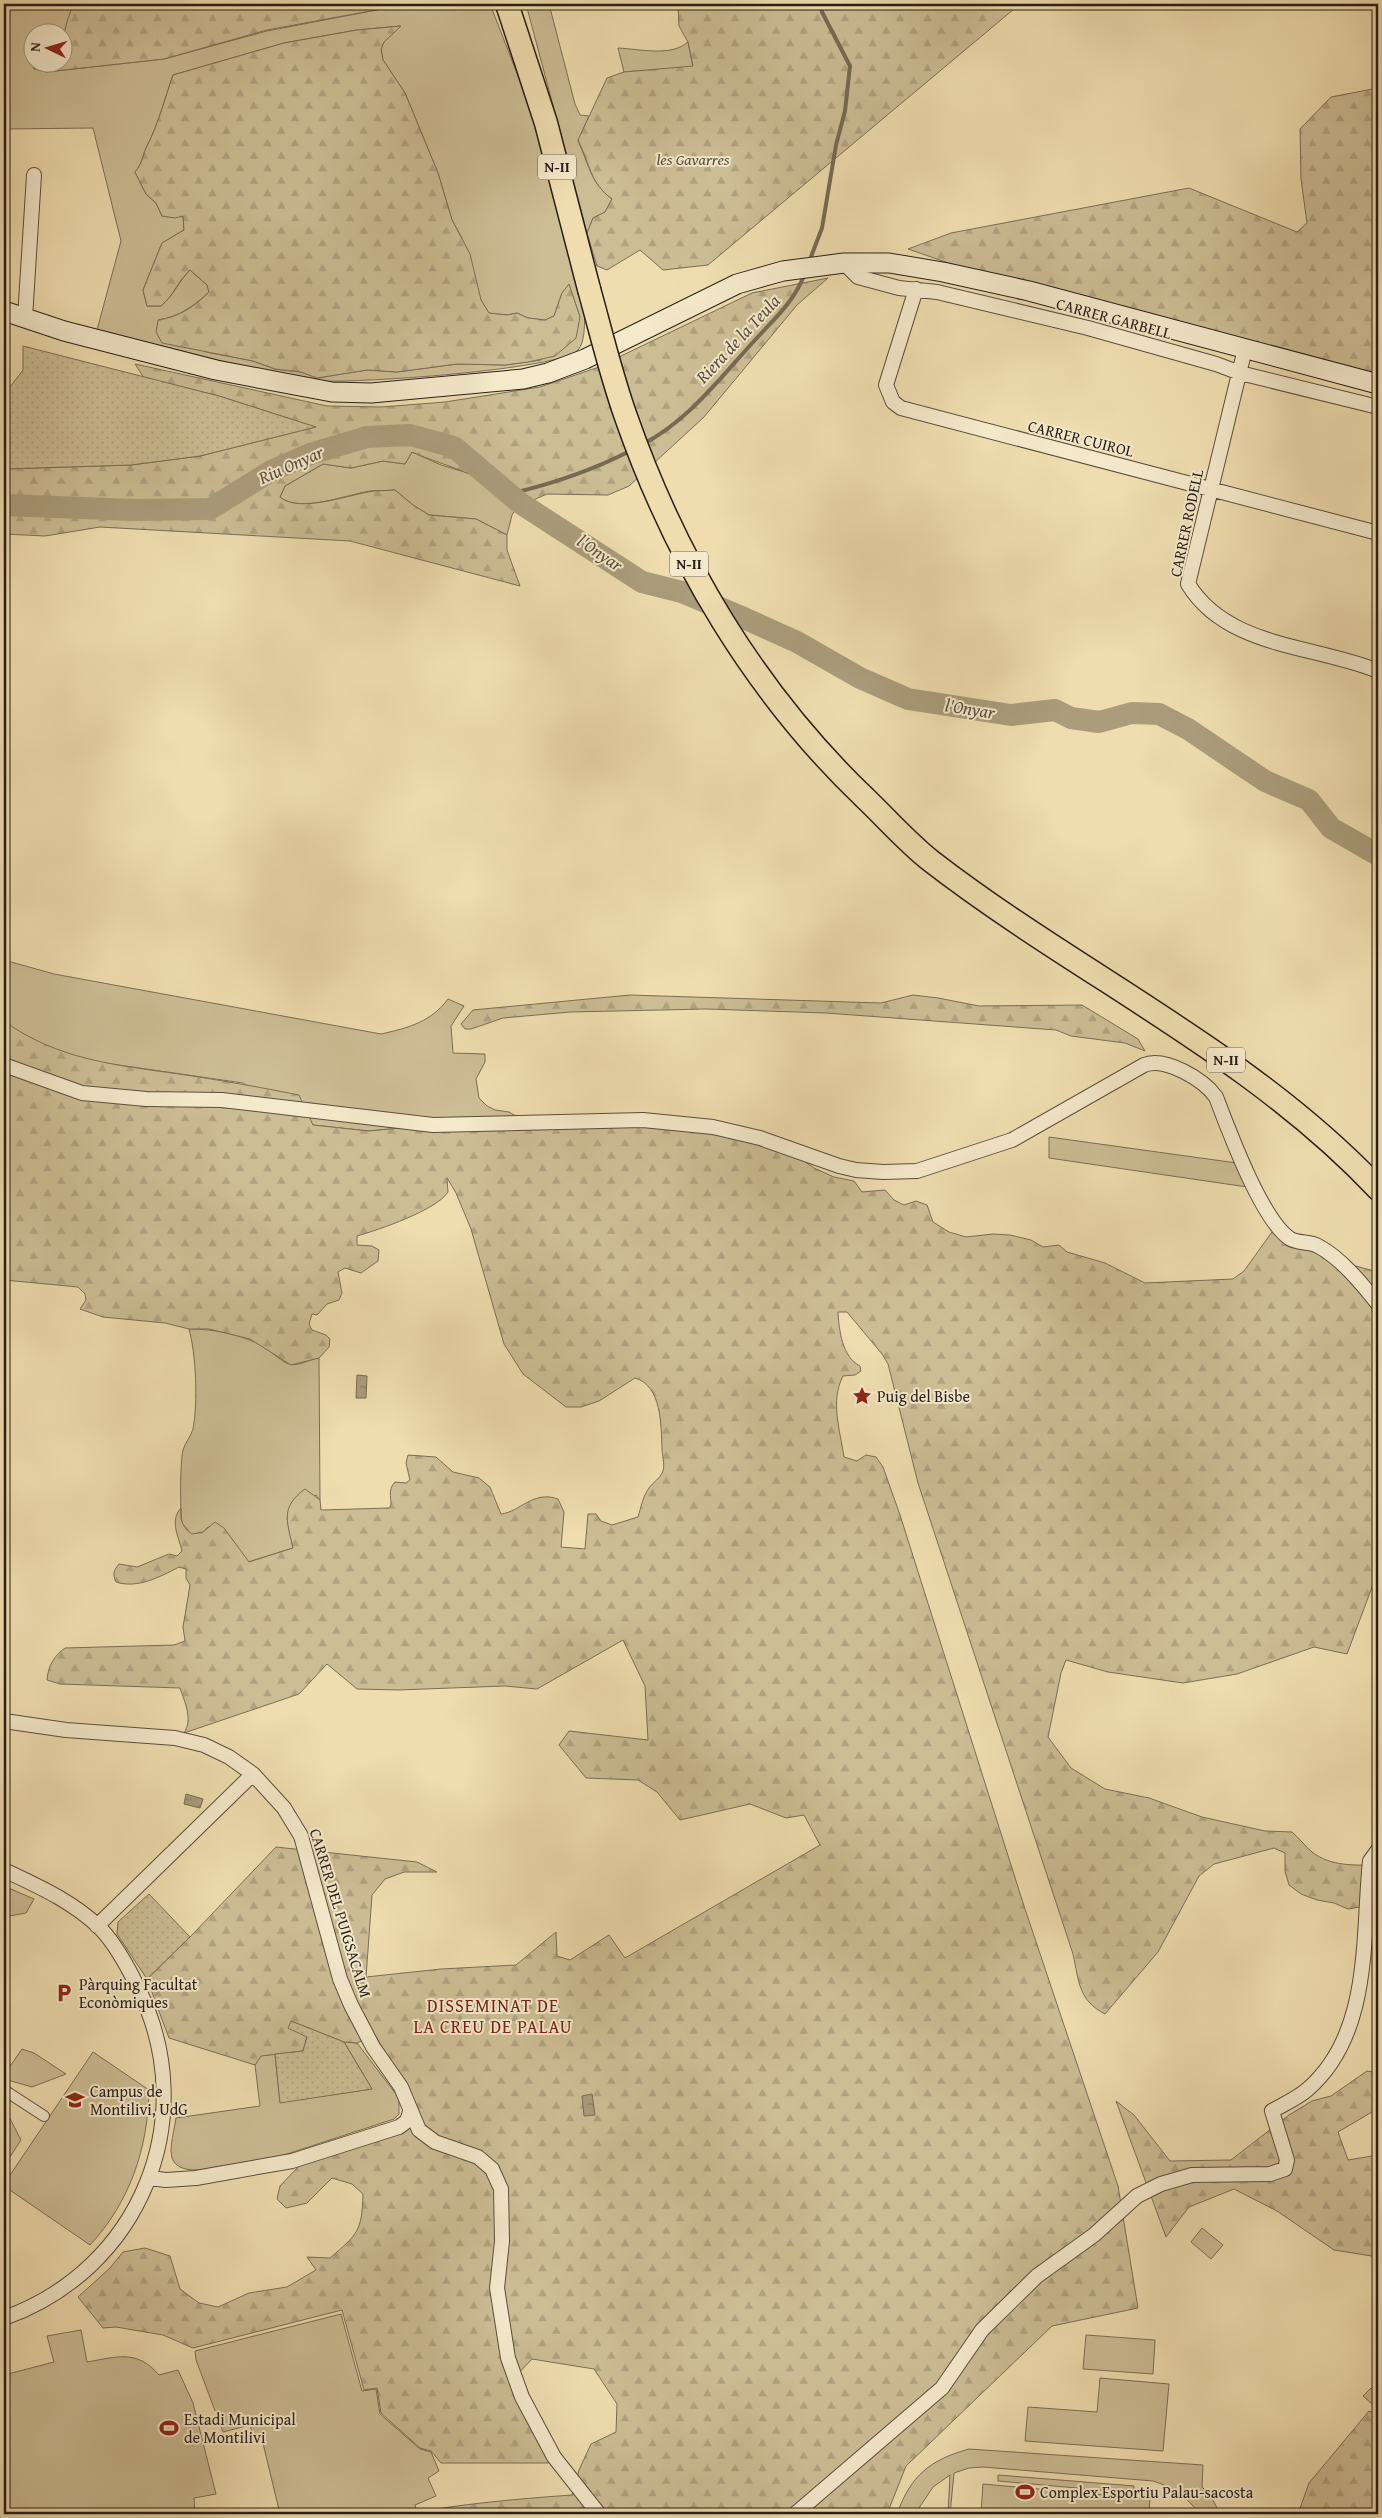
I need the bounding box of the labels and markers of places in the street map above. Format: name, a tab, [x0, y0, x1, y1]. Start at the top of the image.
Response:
place label: Puig del Bisbe	[877, 1384, 970, 1408]
place icon: Puig del Bisbe	[851, 1385, 873, 1407]
place label: Pàrquing Facultat Econòmiques	[79, 1972, 198, 2014]
parking icon: Pàrquing Facultat Econòmiques	[53, 1982, 75, 2004]
place label: Campus de Montilivi, UdG	[90, 2079, 188, 2121]
school or university icon: Campus de Montilivi, UdG	[64, 2089, 86, 2111]
place label: Estadi Municipal de Montilivi	[184, 2407, 296, 2449]
sports icon: Estadi Municipal de Montilivi	[158, 2417, 180, 2439]
place label: Complex Esportiu Palau-sacosta	[1040, 2480, 1254, 2504]
sports icon: Complex Esportiu Palau-sacosta	[1014, 2481, 1036, 2503]

